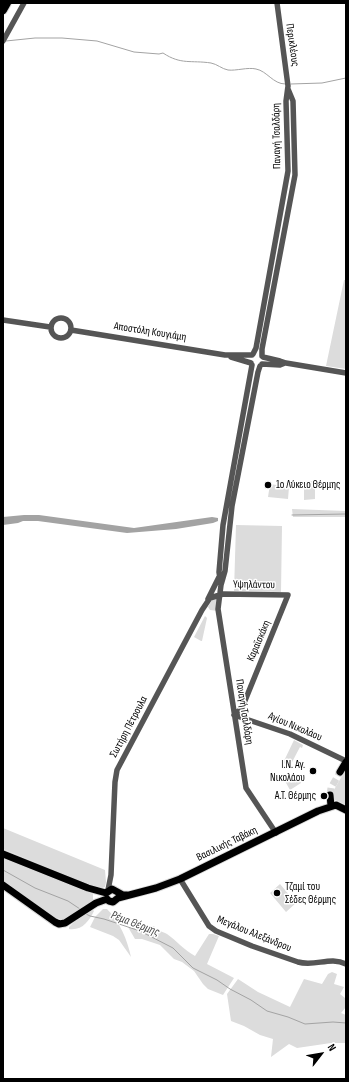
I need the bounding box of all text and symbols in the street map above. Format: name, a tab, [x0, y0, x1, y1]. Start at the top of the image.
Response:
street label: Περικλέους	[282, 23, 302, 67]
street label: Παναγή Τσαλδάρη	[270, 103, 284, 169]
street label: Αποστόλη Κουγιάμη	[113, 320, 187, 344]
place label: 1ο Λύκειο Θέρμης	[276, 478, 340, 492]
marker: 1ο Λύκειο Θέρμης	[263, 480, 273, 490]
street label: Υψηλάντου	[233, 578, 275, 592]
street label: Καραϊσκάκη	[244, 618, 274, 664]
street label: Παναγή Τσαλδάρη	[232, 678, 256, 746]
street label: Σωτήρη Πέτρουλα	[107, 694, 151, 760]
street label: Αγίου Νικολάου	[266, 710, 324, 744]
place label: Ι.Ν. Αγ. Νικολάου	[270, 758, 305, 784]
marker: Ι.Ν. Αγ. Νικολάου	[308, 766, 318, 776]
place label: Α.Τ. Θέρμης	[275, 789, 316, 803]
marker: Α.Τ. Θέρμης	[319, 791, 329, 801]
street label: Βασιλικής Ταβάκη	[195, 824, 259, 864]
place label: Τζαμί του Σέδες Θέρμης	[285, 880, 336, 906]
marker: Τζαμί του Σέδες Θέρμης	[272, 888, 282, 898]
water label: Ρέμα Θέρμης	[109, 908, 161, 940]
street label: Μεγάλου Αλεξάνδρου	[215, 913, 293, 955]
north arrow	[301, 1034, 341, 1074]
text: N	[325, 1042, 339, 1053]

